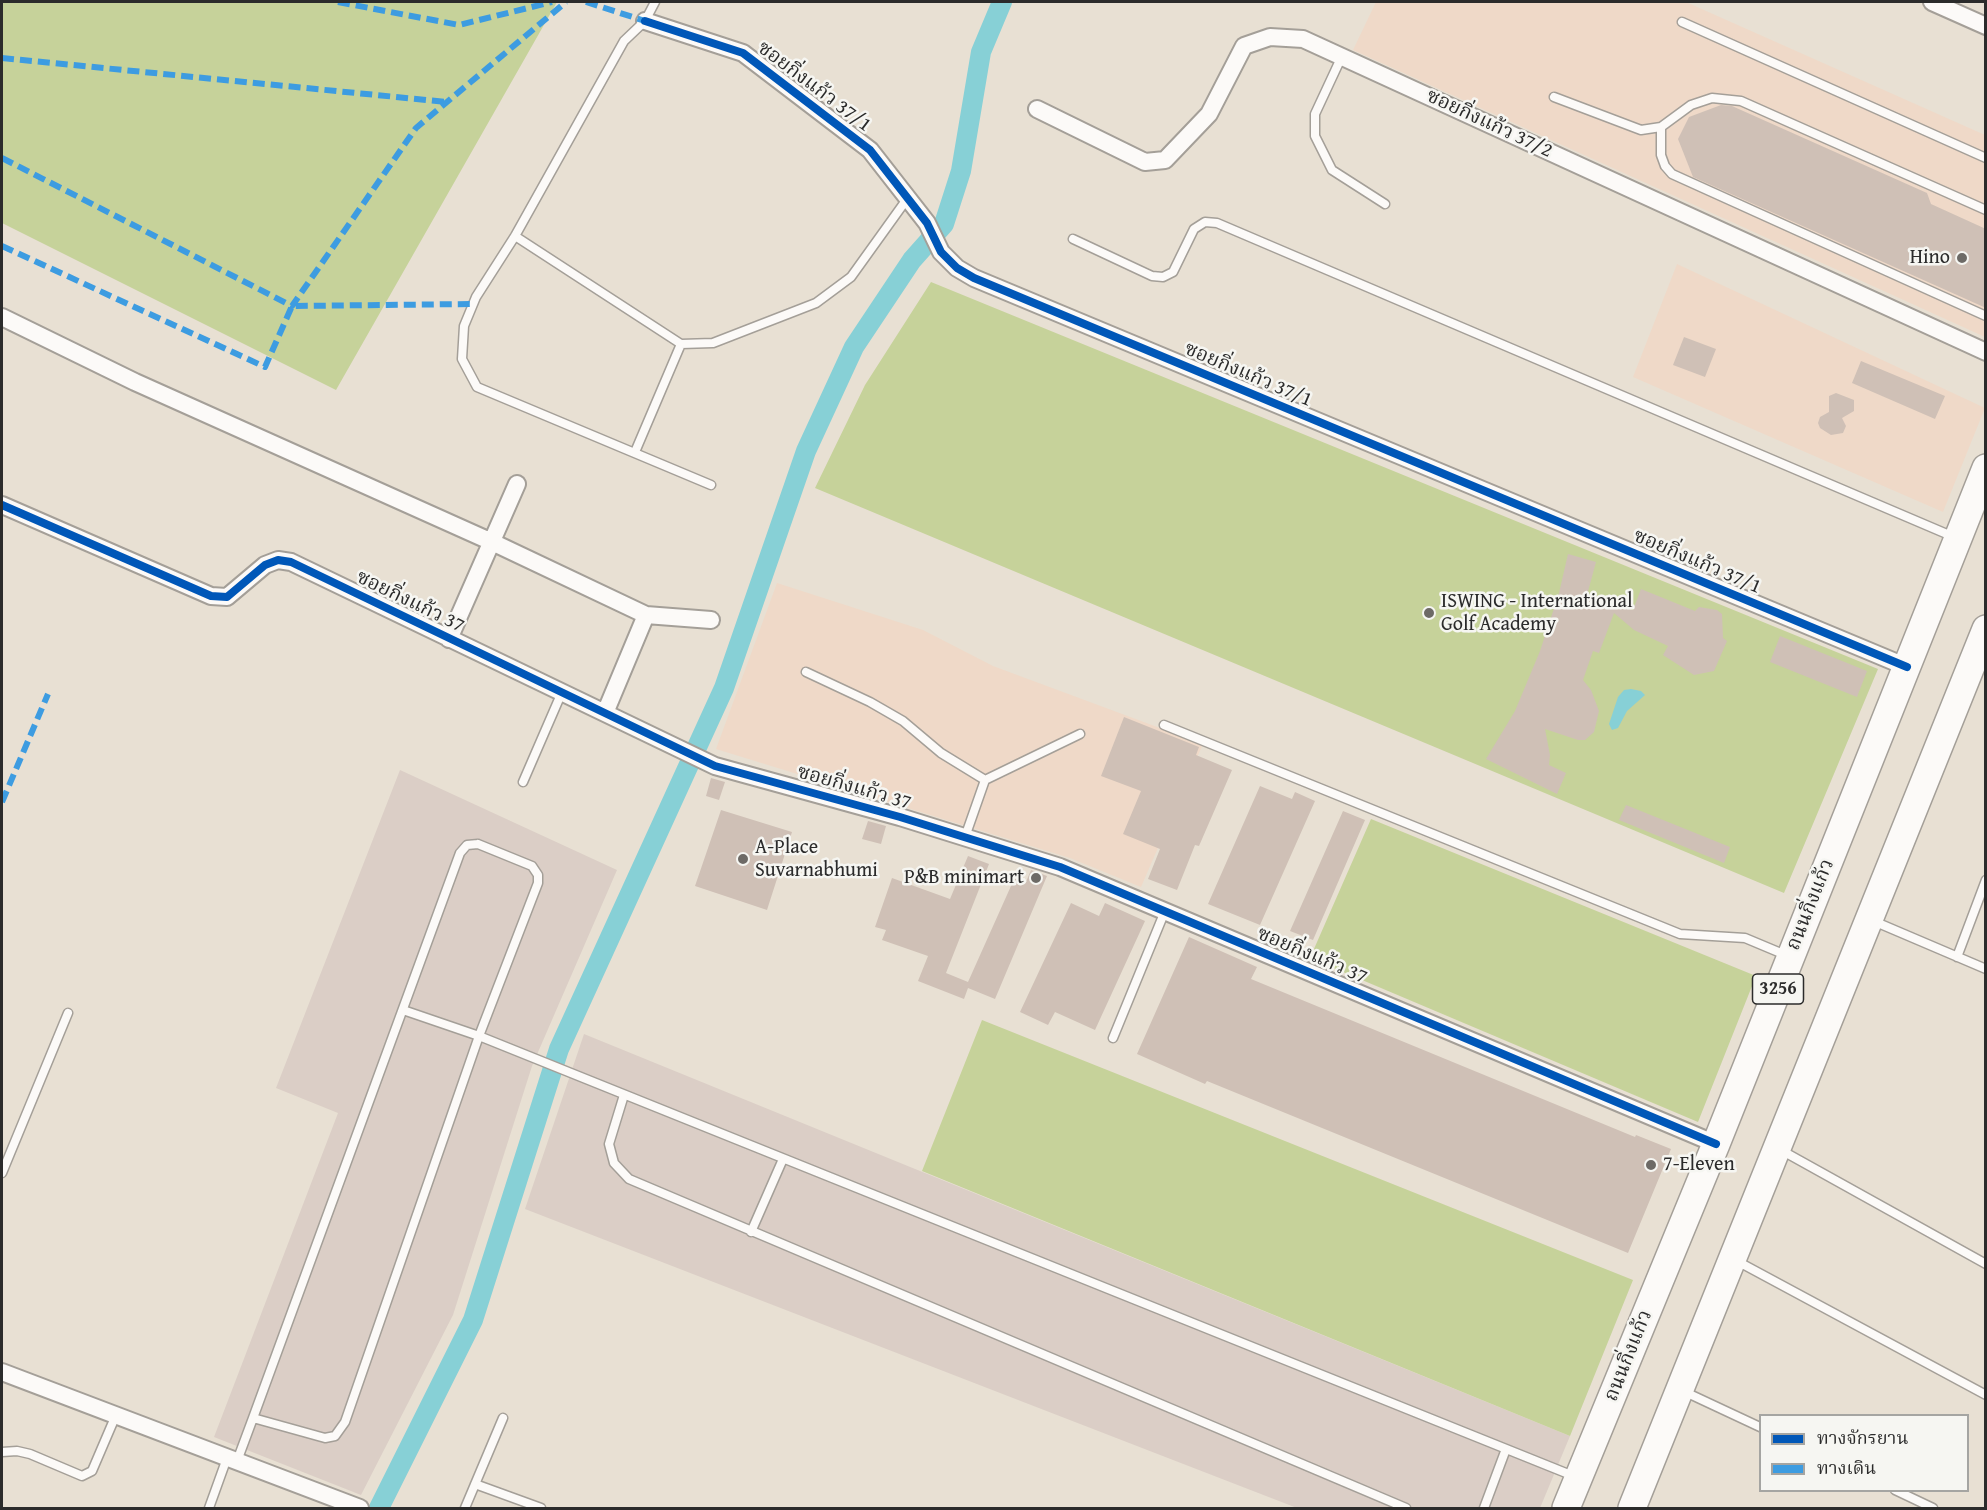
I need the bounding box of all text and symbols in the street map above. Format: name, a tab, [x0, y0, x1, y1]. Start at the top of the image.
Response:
street label: ซอยกิ่งแก้ว 37/1	[752, 36, 876, 138]
street label: ซอยกิ่งแก้ว 37/2	[1422, 84, 1556, 164]
place label: Hino	[1910, 246, 1950, 270]
marker: Hino	[1955, 251, 1969, 265]
street label: ซอยกิ่งแก้ว 37/1	[1181, 337, 1315, 413]
street label: ซอยกิ่งแก้ว 37/1	[1630, 524, 1764, 600]
street label: ซอยกิ่งแก้ว 37	[352, 566, 468, 638]
place label: ISWING - International Golf Academy	[1441, 590, 1633, 637]
marker: ISWING - International Golf Academy	[1422, 606, 1436, 620]
street label: ซอยกิ่งแก้ว 37	[794, 760, 914, 816]
place label: A-Place Suvarnabhumi	[755, 836, 878, 883]
marker: A-Place Suvarnabhumi	[736, 852, 750, 866]
street label: ถนนกิ่งแก้ว	[1782, 856, 1840, 954]
place label: P&B minimart	[904, 866, 1024, 890]
marker: P&B minimart	[1029, 871, 1043, 885]
street label: ซอยกิ่งแก้ว 37	[1253, 922, 1371, 990]
road number: 3256	[1752, 974, 1804, 1004]
place label: 7-Eleven	[1663, 1153, 1735, 1177]
marker: 7-Eleven	[1644, 1158, 1658, 1172]
street label: ถนนกิ่งแก้ว	[1600, 1307, 1658, 1405]
legend	[1759, 1414, 1969, 1492]
text: ทางจักรยาน	[1817, 1424, 1908, 1451]
text: ทางเดิน	[1817, 1454, 1876, 1481]

